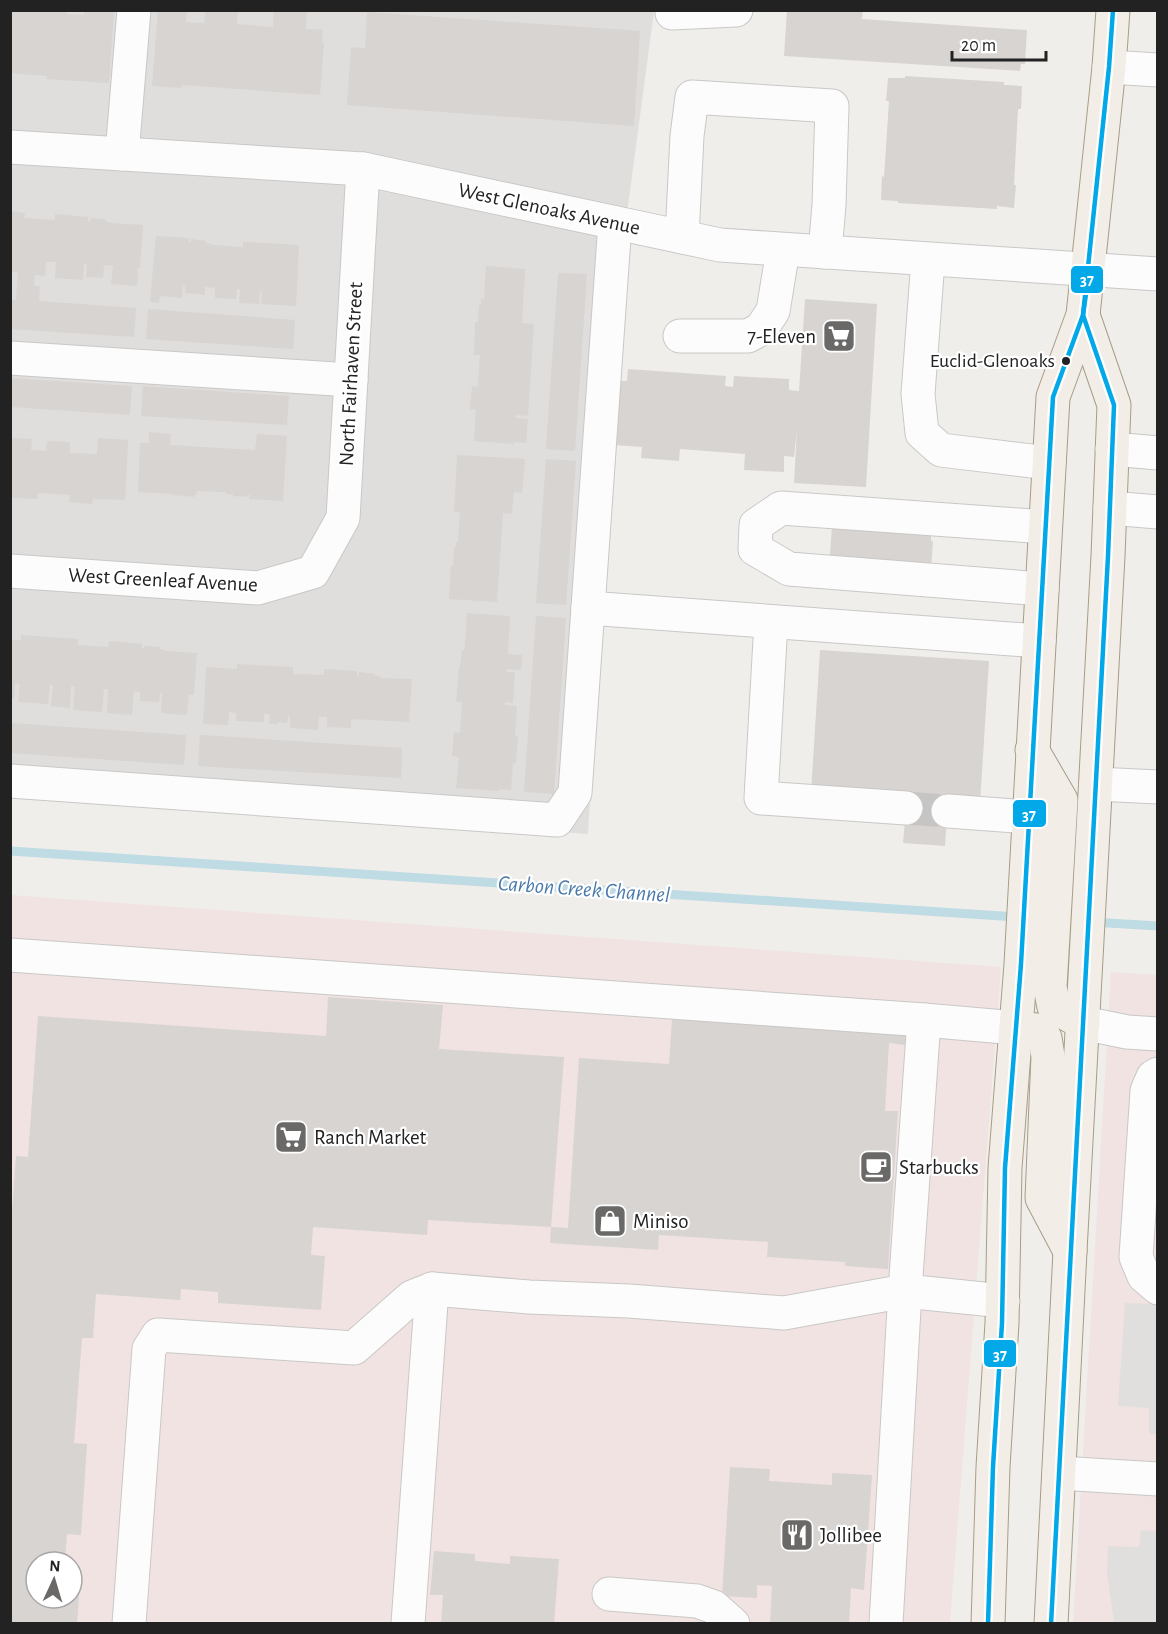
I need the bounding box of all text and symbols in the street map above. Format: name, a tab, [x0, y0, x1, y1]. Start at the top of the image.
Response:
scale bar	[952, 24, 1046, 62]
text: 20 m	[961, 37, 996, 55]
street label: West Glenoaks Avenue	[456, 179, 642, 239]
line badge: 37	[1070, 265, 1104, 294]
text: 37	[1080, 272, 1094, 288]
street label: North Fairhaven Street	[336, 281, 366, 467]
supermarket icon: 7-Eleven	[821, 318, 857, 354]
place label: 7-Eleven	[747, 326, 816, 347]
place label: Euclid-Glenoaks	[930, 351, 1055, 371]
marker: Euclid-Glenoaks	[1060, 355, 1072, 367]
street label: West Greenleaf Avenue	[68, 565, 258, 595]
line badge: 37	[1012, 799, 1047, 828]
text: 37	[1022, 807, 1036, 823]
water label: Carbon Creek Channel	[497, 872, 671, 906]
supermarket icon: Ranch Market	[273, 1119, 309, 1155]
place label: Ranch Market	[314, 1127, 427, 1148]
cafe icon: Starbucks	[858, 1149, 894, 1185]
place label: Starbucks	[899, 1157, 979, 1178]
shop icon: Miniso	[592, 1203, 628, 1239]
place label: Miniso	[633, 1211, 689, 1232]
line badge: 37	[983, 1339, 1017, 1368]
text: 37	[993, 1347, 1007, 1363]
restaurant icon: Jollibee	[779, 1517, 815, 1553]
place label: Jollibee	[820, 1525, 882, 1546]
north arrow	[24, 1550, 84, 1610]
text: N	[49, 1558, 61, 1574]

